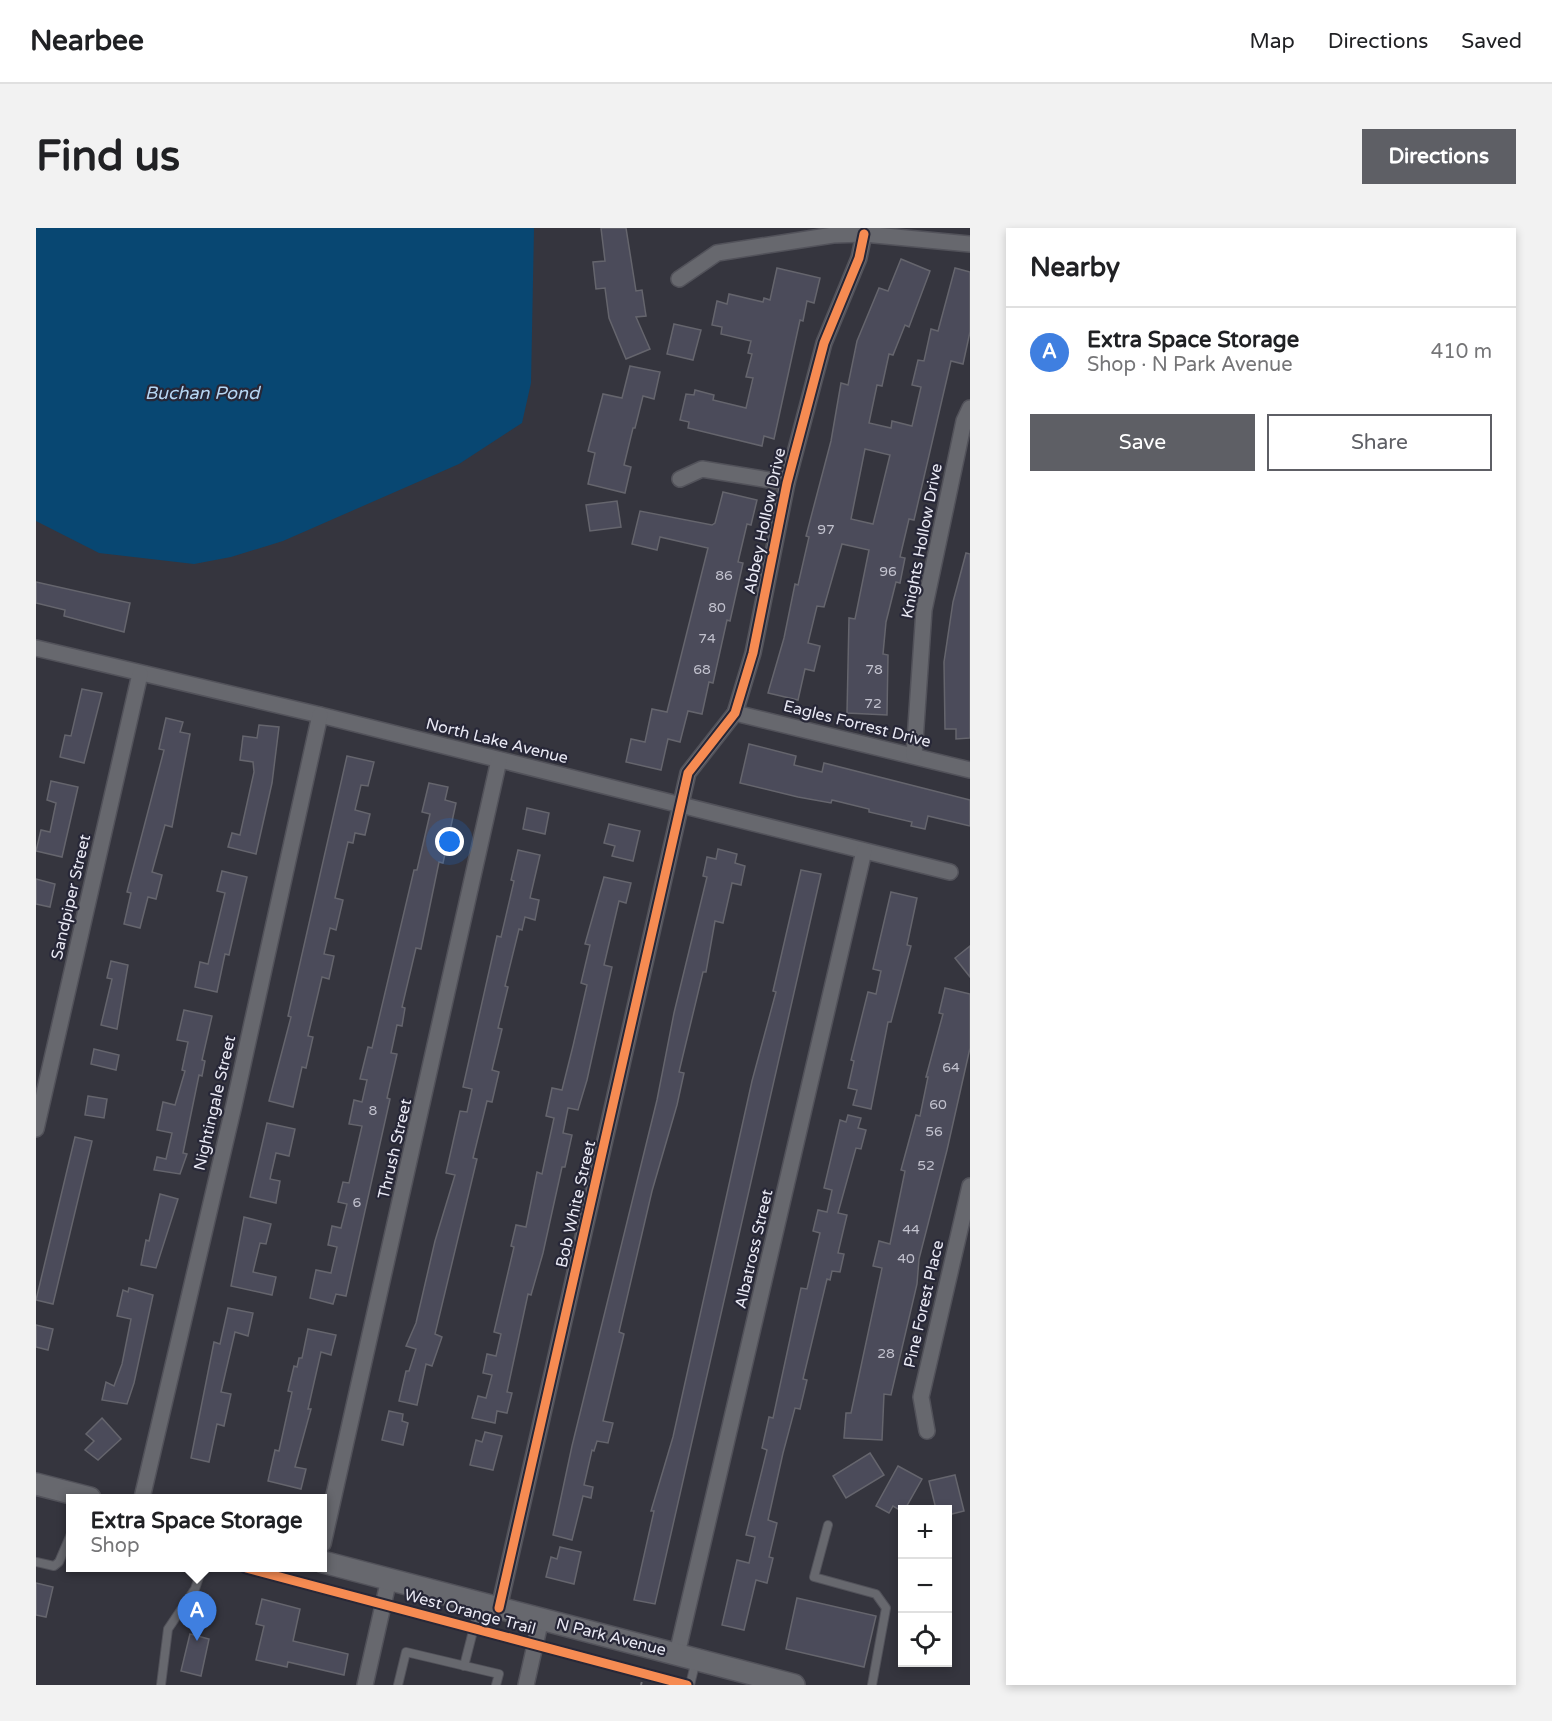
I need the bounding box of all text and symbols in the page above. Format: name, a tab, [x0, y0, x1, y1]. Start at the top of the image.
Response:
text: Nearbee	[30, 24, 144, 58]
text: Map	[1249, 29, 1295, 54]
text: Directions	[1328, 29, 1428, 54]
text: Saved	[1461, 29, 1522, 54]
button: Directions	[1362, 129, 1516, 184]
text: Find us	[36, 131, 180, 182]
text: Nearby	[1030, 252, 1120, 283]
text: Extra Space Storage	[1087, 327, 1299, 353]
text: A	[1042, 340, 1057, 364]
text: 410 m	[1431, 340, 1492, 364]
text: Shop · N Park Avenue	[1087, 353, 1292, 377]
water label: Buchan Pond	[145, 382, 262, 404]
button: Save	[1030, 414, 1255, 471]
button: Share	[1267, 414, 1492, 471]
street label: Abbey Hollow Drive	[740, 446, 790, 596]
street label: Knights Hollow Drive	[897, 462, 947, 620]
house number: 97	[817, 521, 835, 538]
house number: 96	[879, 563, 897, 580]
house number: 86	[715, 567, 733, 584]
house number: 80	[708, 599, 726, 616]
house number: 74	[698, 630, 716, 647]
house number: 68	[693, 661, 711, 678]
house number: 78	[865, 661, 883, 678]
house number: 72	[864, 695, 882, 712]
street label: Eagles Forrest Drive	[781, 696, 933, 752]
street label: North Lake Avenue	[424, 714, 570, 768]
your location	[435, 827, 464, 856]
street label: Sandpiper Street	[47, 832, 95, 962]
street label: Nightingale Street	[190, 1033, 240, 1173]
house number: 64	[942, 1059, 960, 1076]
house number: 60	[929, 1096, 947, 1113]
street label: Thrush Street	[374, 1097, 416, 1201]
house number: 8	[369, 1102, 378, 1119]
house number: 56	[925, 1123, 943, 1140]
street label: Bob White Street	[552, 1138, 600, 1270]
house number: 52	[917, 1157, 935, 1174]
street label: Albatross Street	[731, 1187, 777, 1311]
house number: 6	[353, 1194, 362, 1211]
house number: 44	[902, 1221, 920, 1238]
street label: Pine Forest Place	[900, 1238, 948, 1370]
house number: 40	[897, 1250, 915, 1267]
house number: 28	[877, 1345, 895, 1362]
popup	[66, 1494, 327, 1572]
map controls	[898, 1505, 952, 1667]
button: +	[898, 1505, 952, 1559]
text: Extra Space Storage	[90, 1508, 303, 1534]
text: Shop	[90, 1534, 140, 1558]
button: −	[898, 1559, 952, 1613]
street label: West Orange Trail	[402, 1585, 538, 1639]
pin: A	[178, 1592, 216, 1641]
button: locate	[898, 1613, 952, 1667]
street label: N Park Avenue	[554, 1614, 668, 1660]

